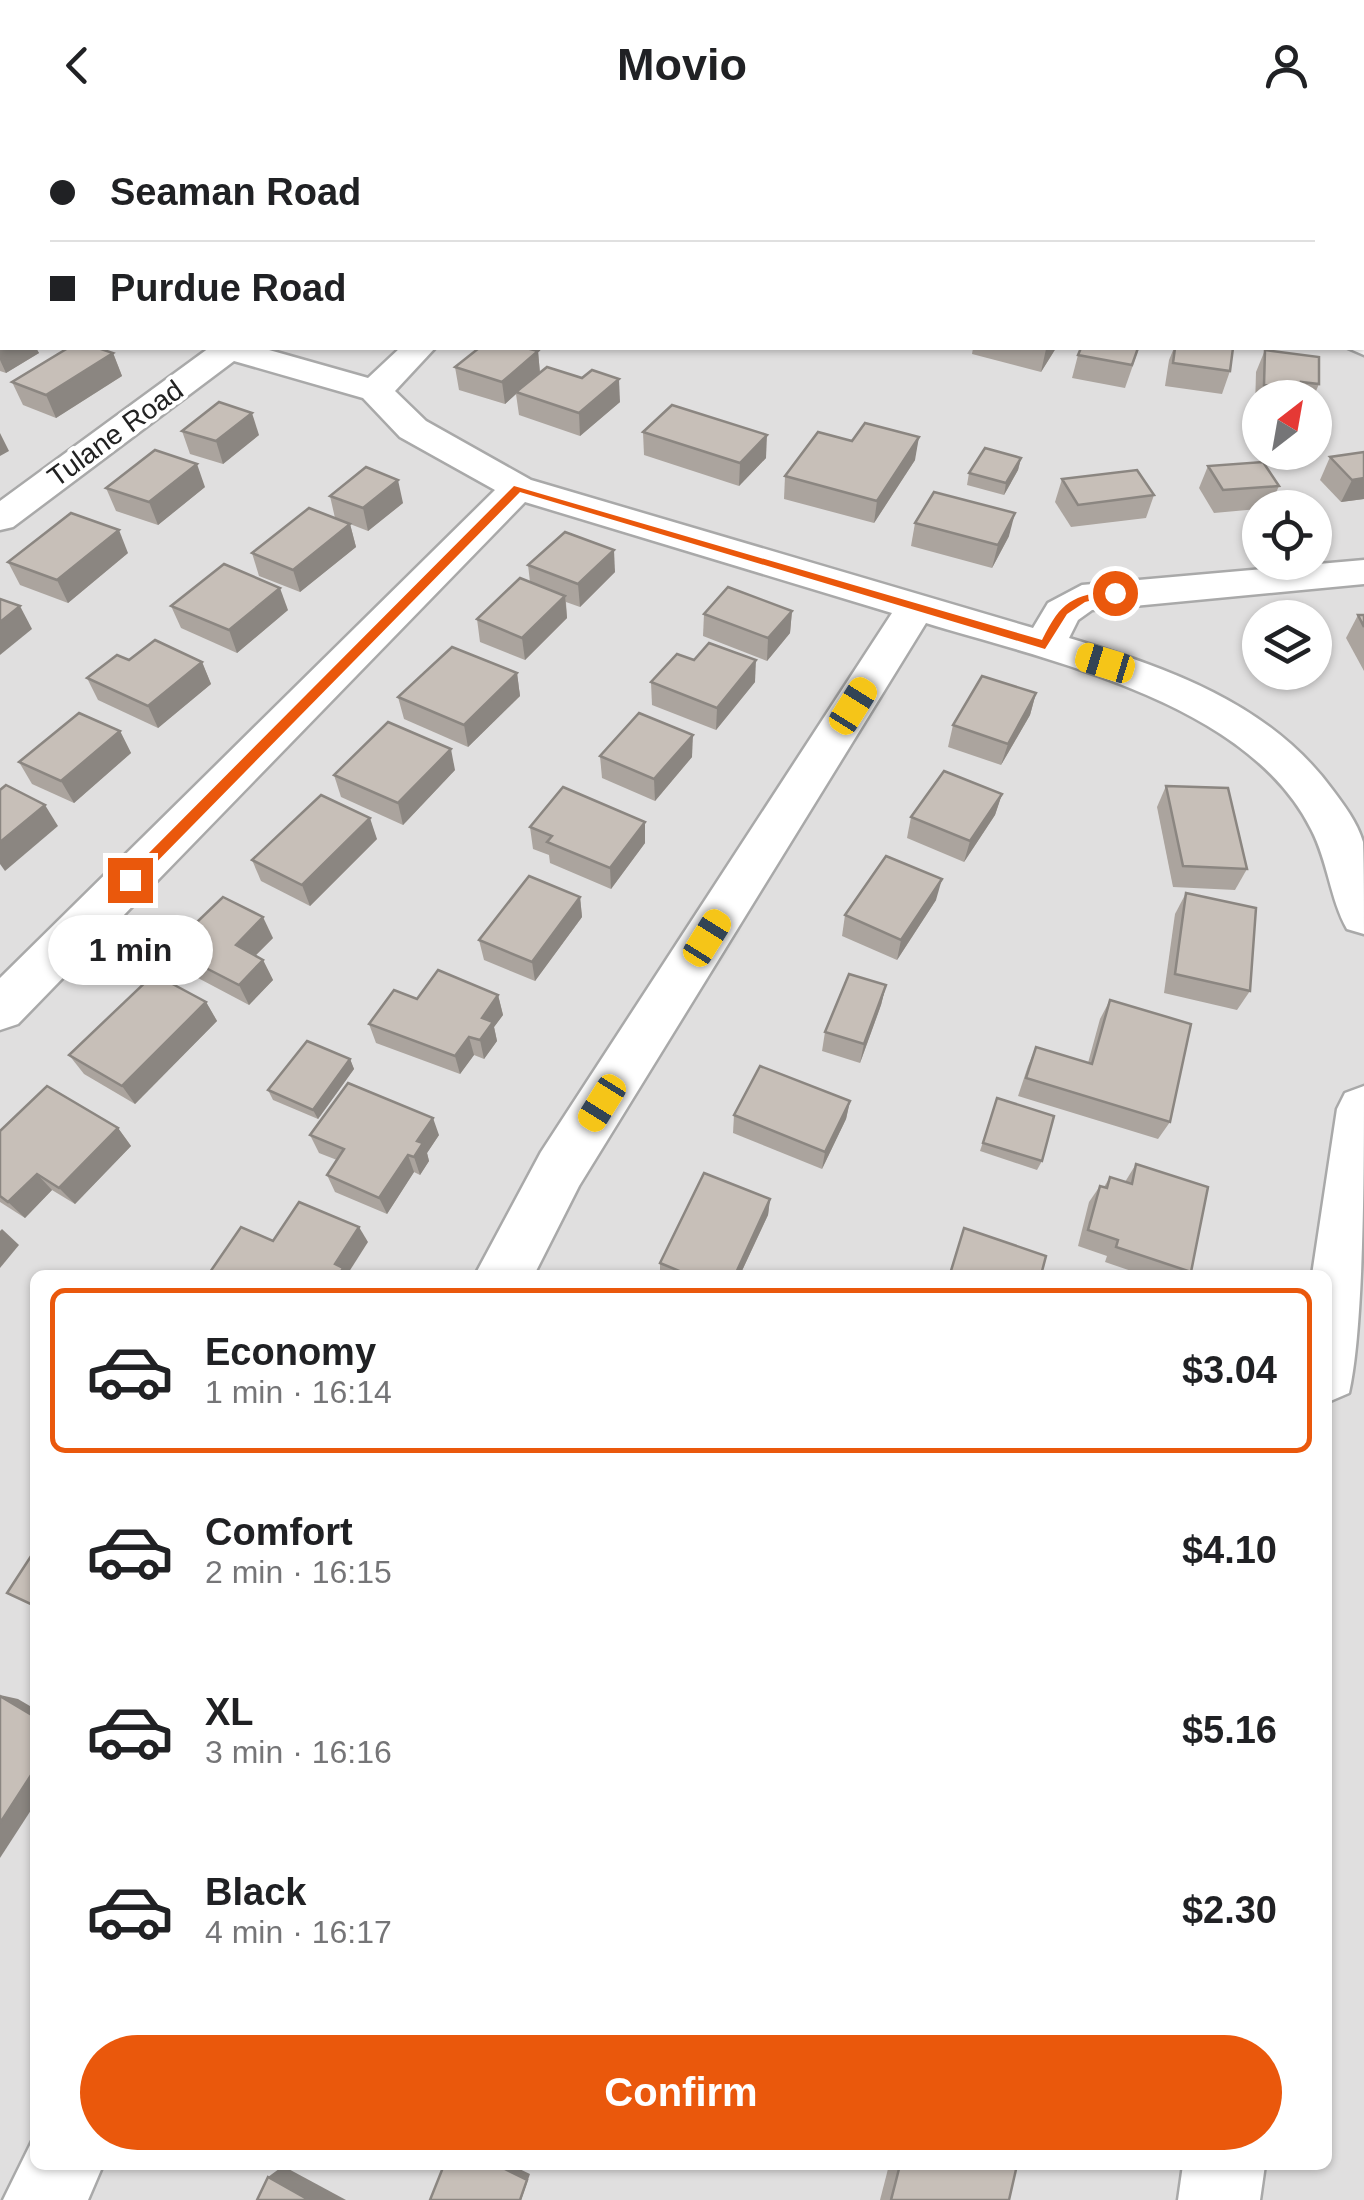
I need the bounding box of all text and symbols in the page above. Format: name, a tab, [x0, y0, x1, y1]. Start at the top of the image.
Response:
icon: back	[50, 38, 105, 93]
icon: person	[1259, 38, 1314, 93]
text: Movio	[617, 39, 747, 90]
text: Seaman Road	[110, 171, 361, 213]
text: Purdue Road	[110, 267, 346, 309]
street label: Tulane Road	[42, 374, 189, 493]
north arrow	[1242, 380, 1332, 470]
map controls	[1242, 380, 1332, 690]
button: locate	[1242, 490, 1332, 580]
route start	[1093, 571, 1138, 616]
button: layers	[1242, 600, 1332, 690]
car	[1072, 640, 1138, 686]
car	[824, 673, 882, 739]
route end	[108, 858, 153, 903]
car	[678, 905, 736, 971]
callout: 1 min	[48, 915, 212, 985]
text: 1 min	[89, 932, 172, 968]
car	[573, 1070, 631, 1136]
icon: car	[85, 1326, 175, 1416]
text: Economy	[205, 1331, 376, 1373]
text: $3.04	[1182, 1349, 1277, 1391]
text: 1 min · 16:14	[205, 1374, 392, 1410]
icon: car	[85, 1506, 175, 1596]
text: Comfort	[205, 1511, 353, 1553]
text: $4.10	[1182, 1529, 1277, 1571]
text: 2 min · 16:15	[205, 1554, 392, 1590]
icon: car	[85, 1686, 175, 1776]
text: XL	[205, 1691, 254, 1733]
text: $5.16	[1182, 1709, 1277, 1751]
text: 3 min · 16:16	[205, 1734, 392, 1770]
icon: car	[85, 1866, 175, 1956]
text: Black	[205, 1871, 306, 1913]
text: $2.30	[1182, 1889, 1277, 1931]
text: 4 min · 16:17	[205, 1914, 392, 1950]
button: Confirm	[80, 2035, 1282, 2150]

